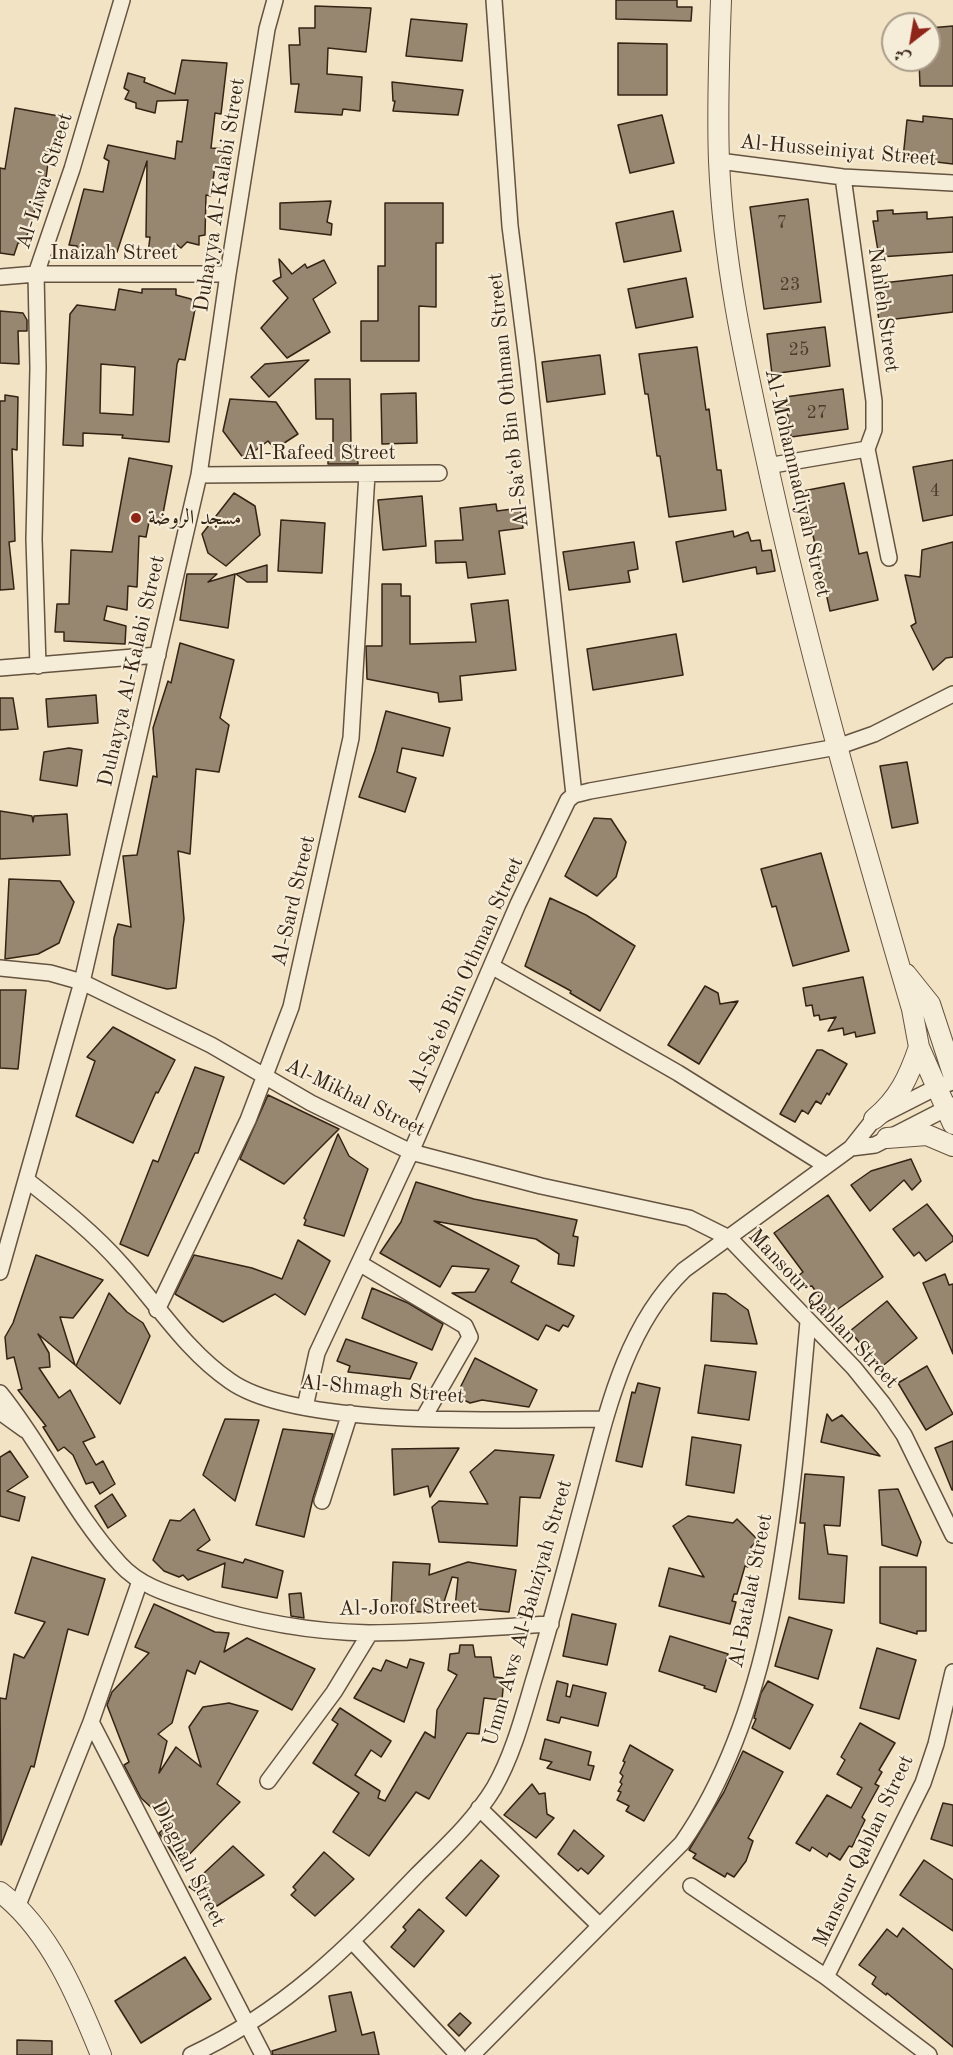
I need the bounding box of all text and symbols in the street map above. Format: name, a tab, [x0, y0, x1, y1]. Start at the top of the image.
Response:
north arrow	[881, 12, 941, 72]
text: ش	[892, 45, 914, 67]
street label: Duhayya Al-Kalabi Street	[189, 76, 251, 314]
street label: Al-Liwa' Street	[11, 110, 79, 252]
street label: Al-Husseiniyat Street	[739, 130, 937, 172]
house number: 7	[777, 212, 787, 234]
street label: Inaizah Street	[50, 240, 178, 266]
street label: Nahleh Street	[862, 246, 904, 374]
street label: Al-Sa‘eb Bin Othman Street	[483, 271, 535, 529]
house number: 23	[780, 274, 800, 296]
house number: 25	[789, 339, 809, 361]
street label: Al-Mohammadiyah Street	[758, 366, 836, 600]
house number: 27	[807, 402, 827, 424]
street label: Al-Rafeed Street	[242, 440, 396, 466]
house number: 4	[930, 480, 940, 502]
place label: مسجد الروضة	[148, 505, 241, 531]
marker: مسجد الروضة	[129, 511, 143, 525]
street label: Duhayya Al-Kalabi Street	[93, 553, 171, 789]
street label: Al-Sard Street	[267, 833, 321, 969]
street label: Al-Sa‘eb Bin Othman Street	[402, 853, 530, 1097]
street label: Al-Mikhal Street	[281, 1053, 429, 1143]
street label: Mansour Qablan Street	[742, 1224, 904, 1394]
street label: Al-Shmagh Street	[299, 1370, 465, 1410]
street label: Umm Aws Al-Bahziyah Street	[478, 1477, 578, 1749]
street label: Al-Batalat Street	[724, 1512, 778, 1670]
street label: Al-Jorof Street	[338, 1594, 478, 1622]
street label: Mansour Qablan Street	[808, 1751, 920, 1951]
street label: Dlaghah Street	[145, 1797, 231, 1931]

